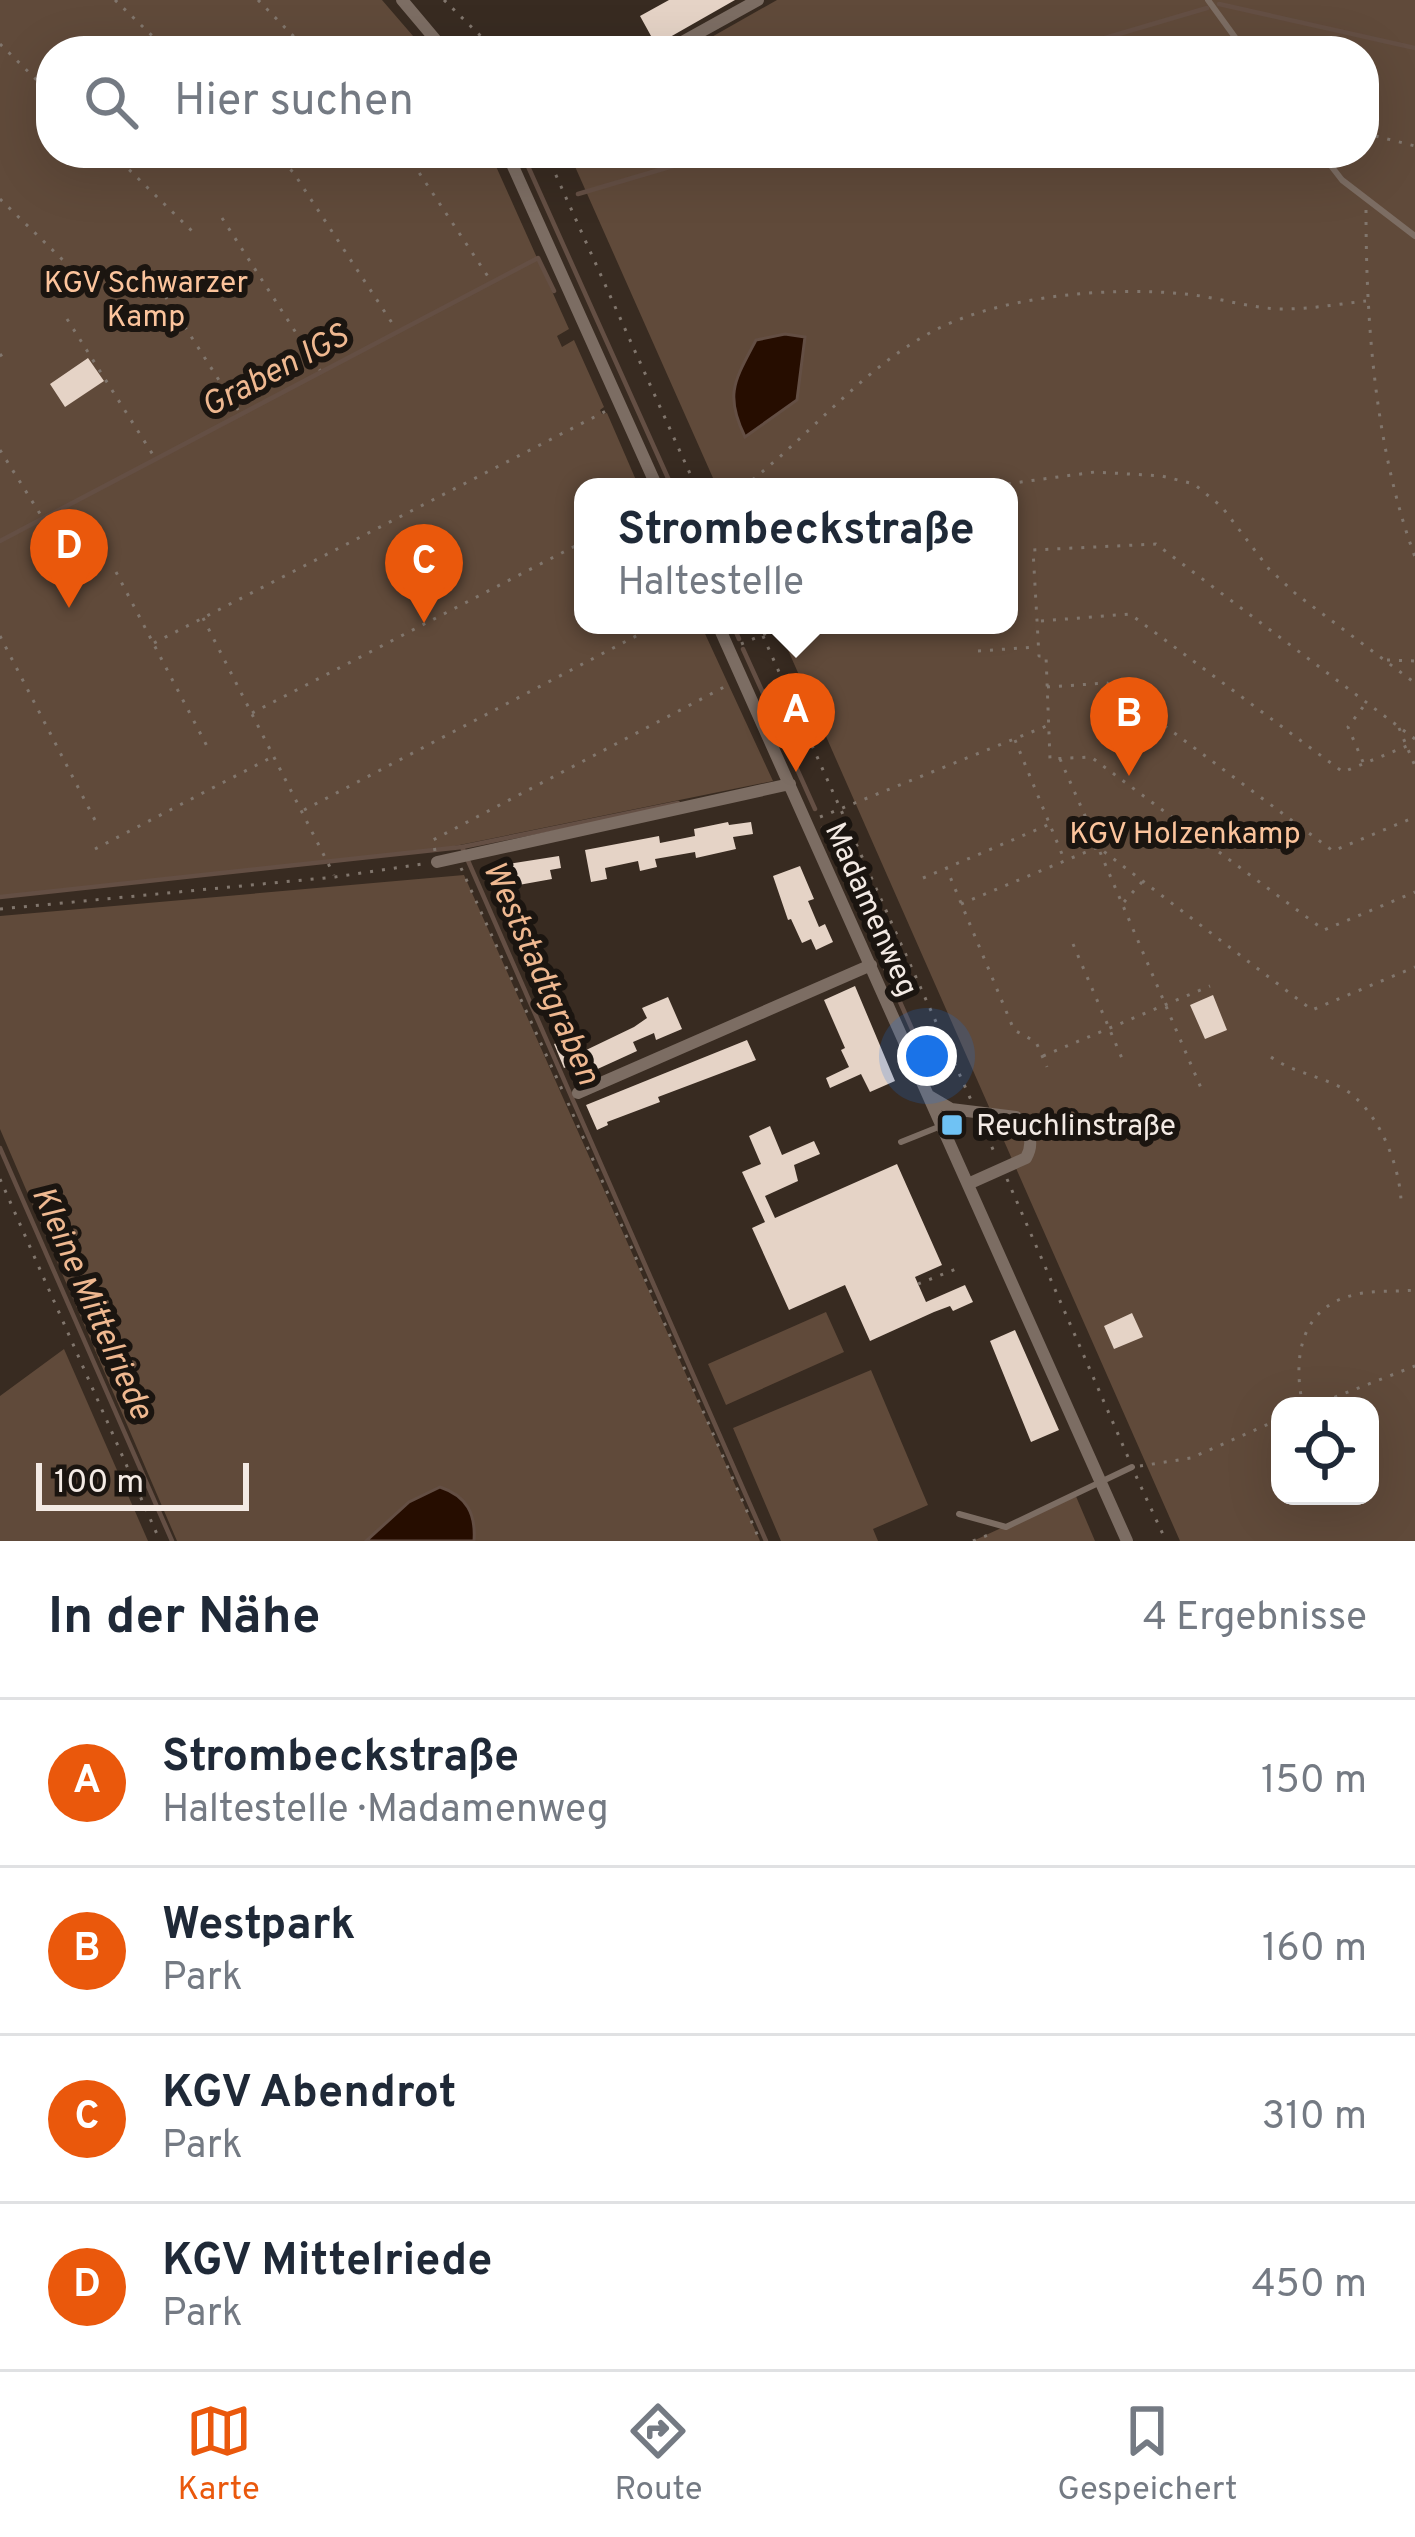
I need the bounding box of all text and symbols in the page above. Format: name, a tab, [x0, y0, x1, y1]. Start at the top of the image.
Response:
search box	[36, 36, 1379, 168]
icon: search	[78, 69, 144, 135]
text: Hier suchen	[174, 74, 414, 131]
park label: KGV Schwarzer Kamp	[44, 266, 248, 337]
water label: Graben IGS	[195, 316, 357, 429]
popup	[574, 478, 1018, 634]
text: Strombeckstraße	[618, 503, 974, 560]
pin: D	[30, 509, 108, 608]
pin: C	[385, 524, 463, 623]
text: Haltestelle	[618, 560, 804, 609]
pin: A	[757, 673, 835, 772]
pin: B	[1090, 677, 1168, 776]
street label: Madamenweg	[815, 817, 924, 1003]
park label: KGV Holzenkamp	[1069, 817, 1301, 854]
water label: Weststadtgraben	[471, 855, 608, 1092]
your location	[897, 1026, 957, 1086]
place label: Reuchlinstraße	[976, 1109, 1176, 1146]
marker: Reuchlinstraße	[939, 1112, 965, 1138]
water label: Kleine Mittelriede	[20, 1180, 161, 1428]
map controls	[1271, 1397, 1379, 1505]
button: locate	[1271, 1397, 1379, 1505]
scale bar	[36, 1457, 249, 1510]
text: 100 m	[54, 1463, 144, 1505]
text: In der Nähe	[48, 1587, 320, 1652]
text: 4 Ergebnisse	[1143, 1595, 1367, 1644]
text: Strombeckstraße	[162, 1730, 519, 1787]
text: A	[73, 1758, 101, 1807]
text: 150 m	[1261, 1758, 1367, 1807]
text: Haltestelle · Madamenweg	[162, 1787, 609, 1836]
text: Westpark	[162, 1898, 355, 1955]
text: B	[74, 1926, 100, 1975]
text: 160 m	[1262, 1926, 1367, 1975]
text: Park	[162, 1955, 243, 2004]
text: KGV Abendrot	[162, 2066, 456, 2123]
text: C	[75, 2094, 99, 2143]
text: 310 m	[1262, 2094, 1367, 2143]
text: Park	[162, 2123, 243, 2172]
text: KGV Mittelriede	[162, 2234, 492, 2291]
text: D	[73, 2262, 101, 2311]
text: 450 m	[1251, 2262, 1367, 2311]
text: Park	[162, 2291, 243, 2340]
tab: Karte	[177, 2398, 260, 2512]
tab: Route	[614, 2398, 702, 2512]
tab: Gespeichert	[1057, 2398, 1238, 2512]

